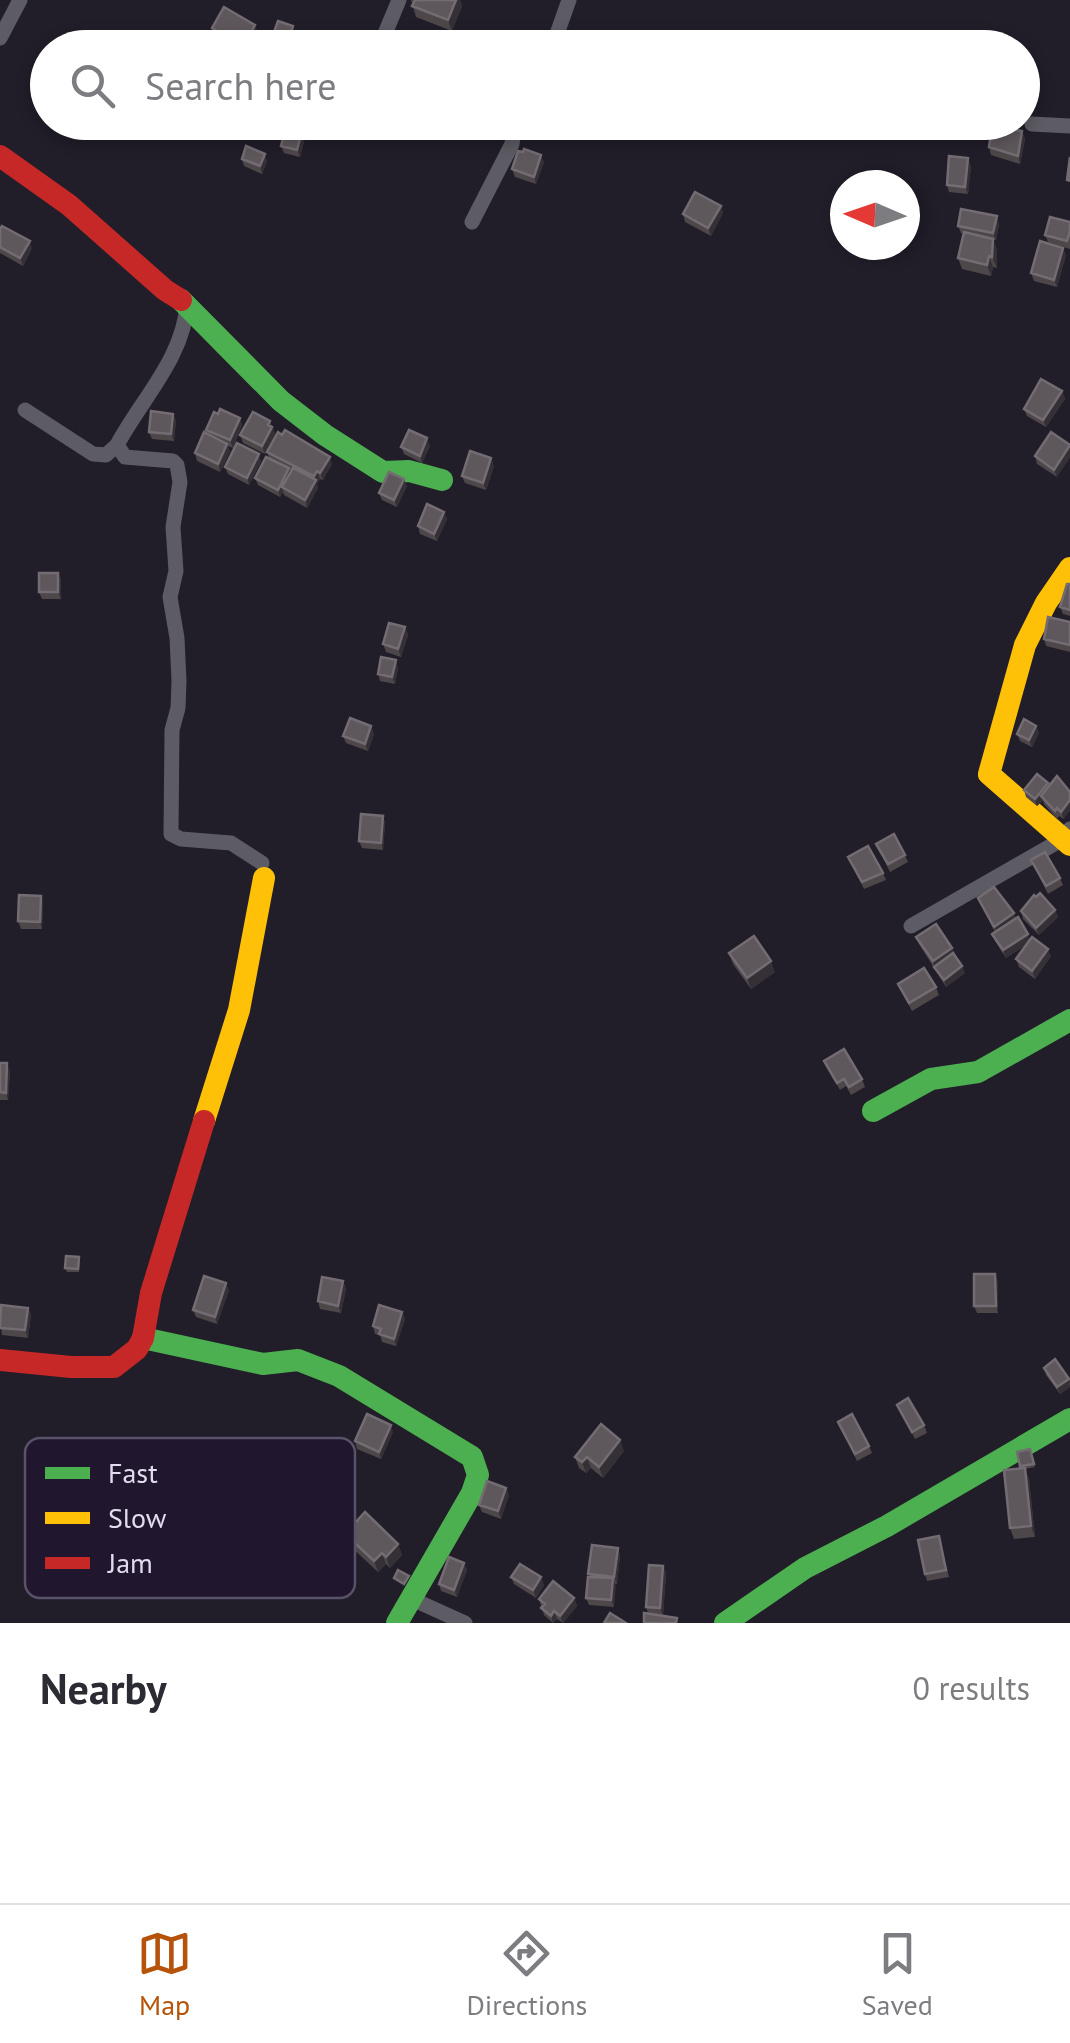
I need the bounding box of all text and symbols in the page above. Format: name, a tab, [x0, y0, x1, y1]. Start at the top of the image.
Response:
search box	[30, 30, 1040, 140]
icon: search	[65, 58, 120, 113]
text: Search here	[145, 61, 337, 110]
north arrow	[830, 170, 920, 260]
legend	[25, 1438, 355, 1598]
text: Fast	[108, 1454, 158, 1491]
text: Slow	[108, 1499, 167, 1536]
text: Jam	[107, 1544, 153, 1581]
text: Nearby	[40, 1661, 167, 1716]
text: 0 results	[912, 1667, 1030, 1709]
tab: Map	[137, 1926, 192, 2023]
tab: Directions	[466, 1926, 587, 2023]
tab: Saved	[862, 1926, 933, 2023]

